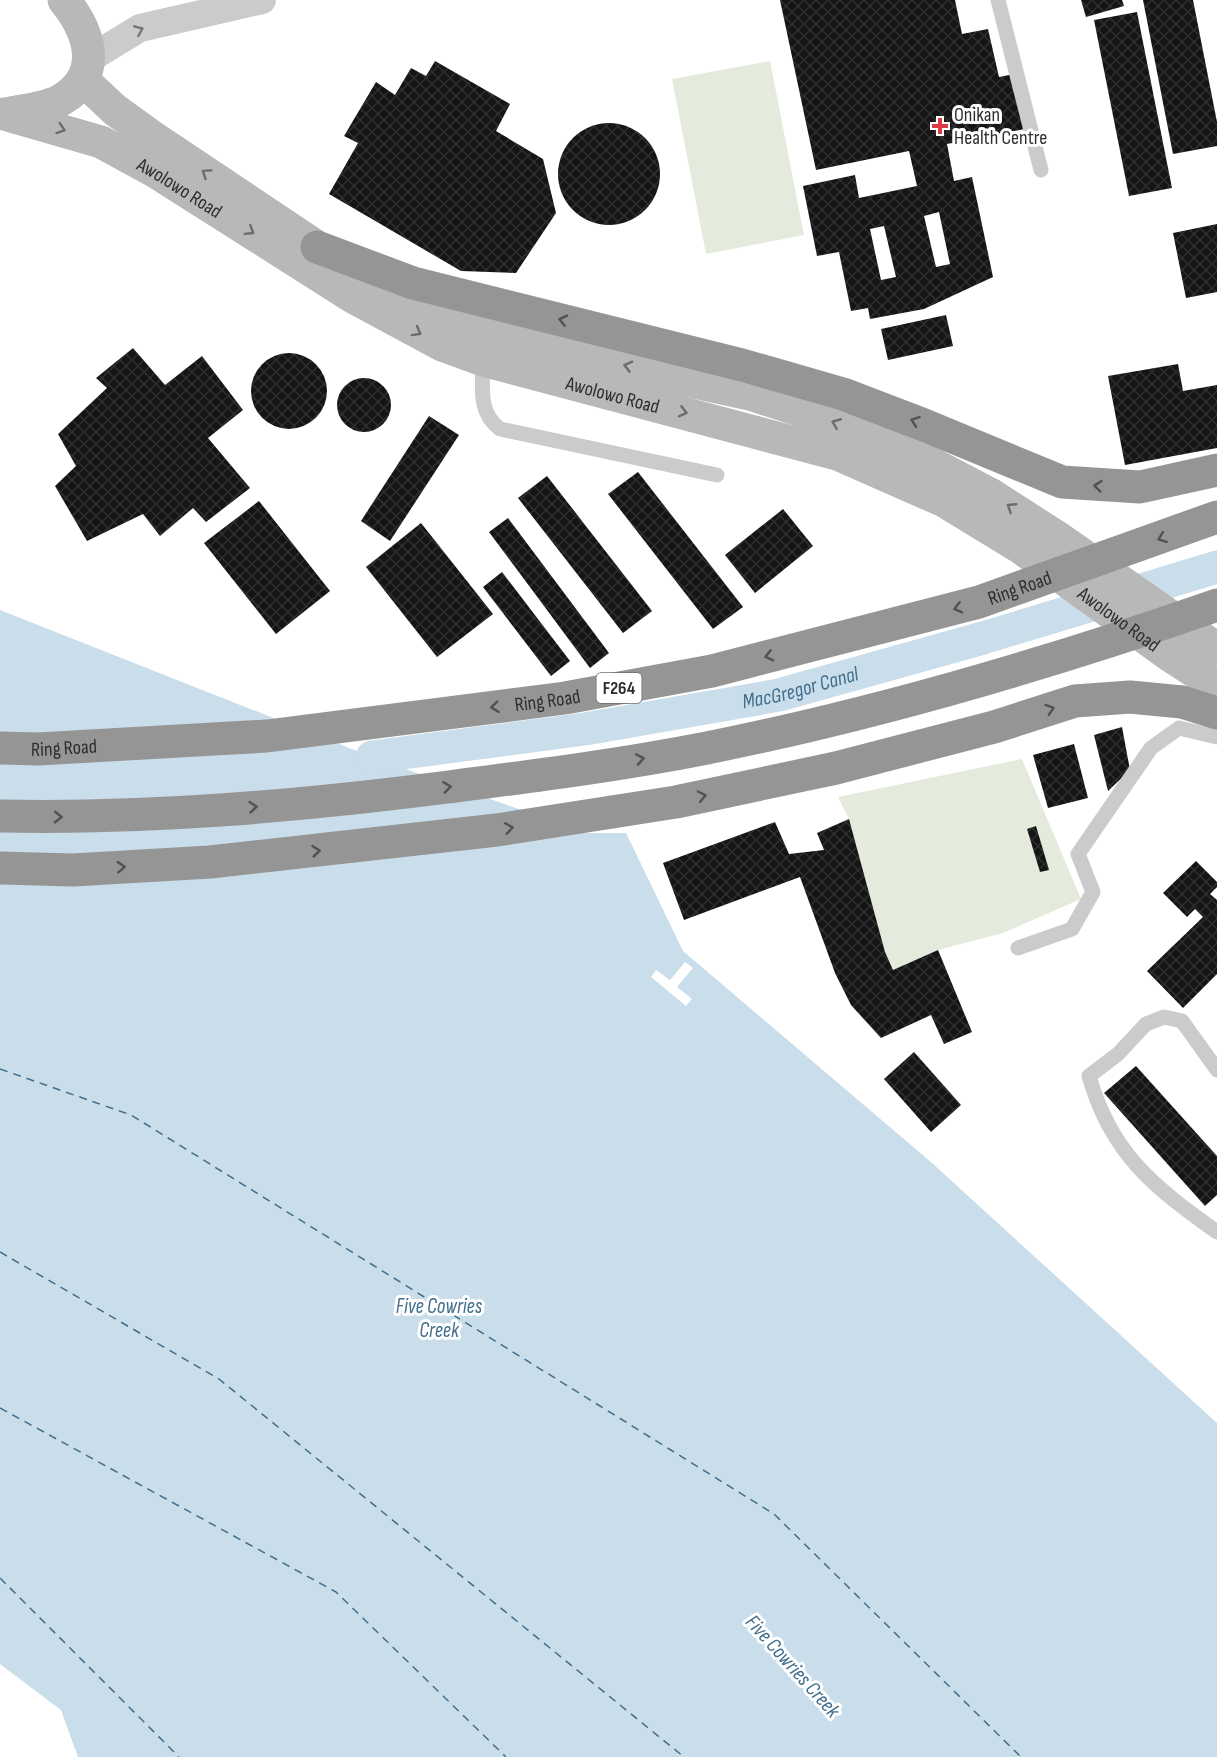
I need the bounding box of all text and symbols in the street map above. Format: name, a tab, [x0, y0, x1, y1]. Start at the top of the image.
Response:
one-way arrow	[133, 25, 144, 37]
place label: Onikan Health Centre	[954, 103, 1047, 150]
marker: Onikan Health Centre	[931, 117, 949, 135]
one-way arrow	[55, 122, 66, 134]
street label: Awolowo Road	[132, 153, 226, 224]
one-way arrow	[202, 169, 213, 180]
one-way arrow	[243, 224, 254, 235]
one-way arrow	[559, 315, 569, 328]
one-way arrow	[411, 325, 421, 336]
one-way arrow	[623, 361, 633, 374]
street label: Awolowo Road	[562, 371, 662, 419]
one-way arrow	[677, 405, 688, 417]
one-way arrow	[910, 416, 921, 429]
one-way arrow	[831, 418, 842, 430]
one-way arrow	[1093, 480, 1102, 493]
one-way arrow	[1007, 503, 1017, 515]
one-way arrow	[1158, 530, 1168, 543]
street label: Ring Road	[985, 566, 1055, 611]
street label: Awolowo Road	[1072, 581, 1164, 657]
one-way arrow	[953, 600, 963, 613]
one-way arrow	[764, 649, 775, 661]
water label: MacGregor Canal	[740, 661, 862, 714]
road number: F264	[596, 673, 642, 703]
street label: Ring Road	[513, 684, 582, 717]
one-way arrow	[490, 700, 500, 712]
one-way arrow	[1044, 704, 1055, 716]
street label: Ring Road	[31, 735, 98, 762]
one-way arrow	[635, 753, 645, 766]
one-way arrow	[442, 781, 452, 794]
one-way arrow	[696, 790, 706, 803]
one-way arrow	[249, 801, 258, 814]
one-way arrow	[54, 811, 63, 823]
one-way arrow	[505, 823, 514, 835]
one-way arrow	[311, 846, 320, 858]
one-way arrow	[117, 861, 126, 874]
water label: Five Cowries Creek	[396, 1294, 483, 1343]
water label: Five Cowries Creek	[740, 1610, 846, 1724]

